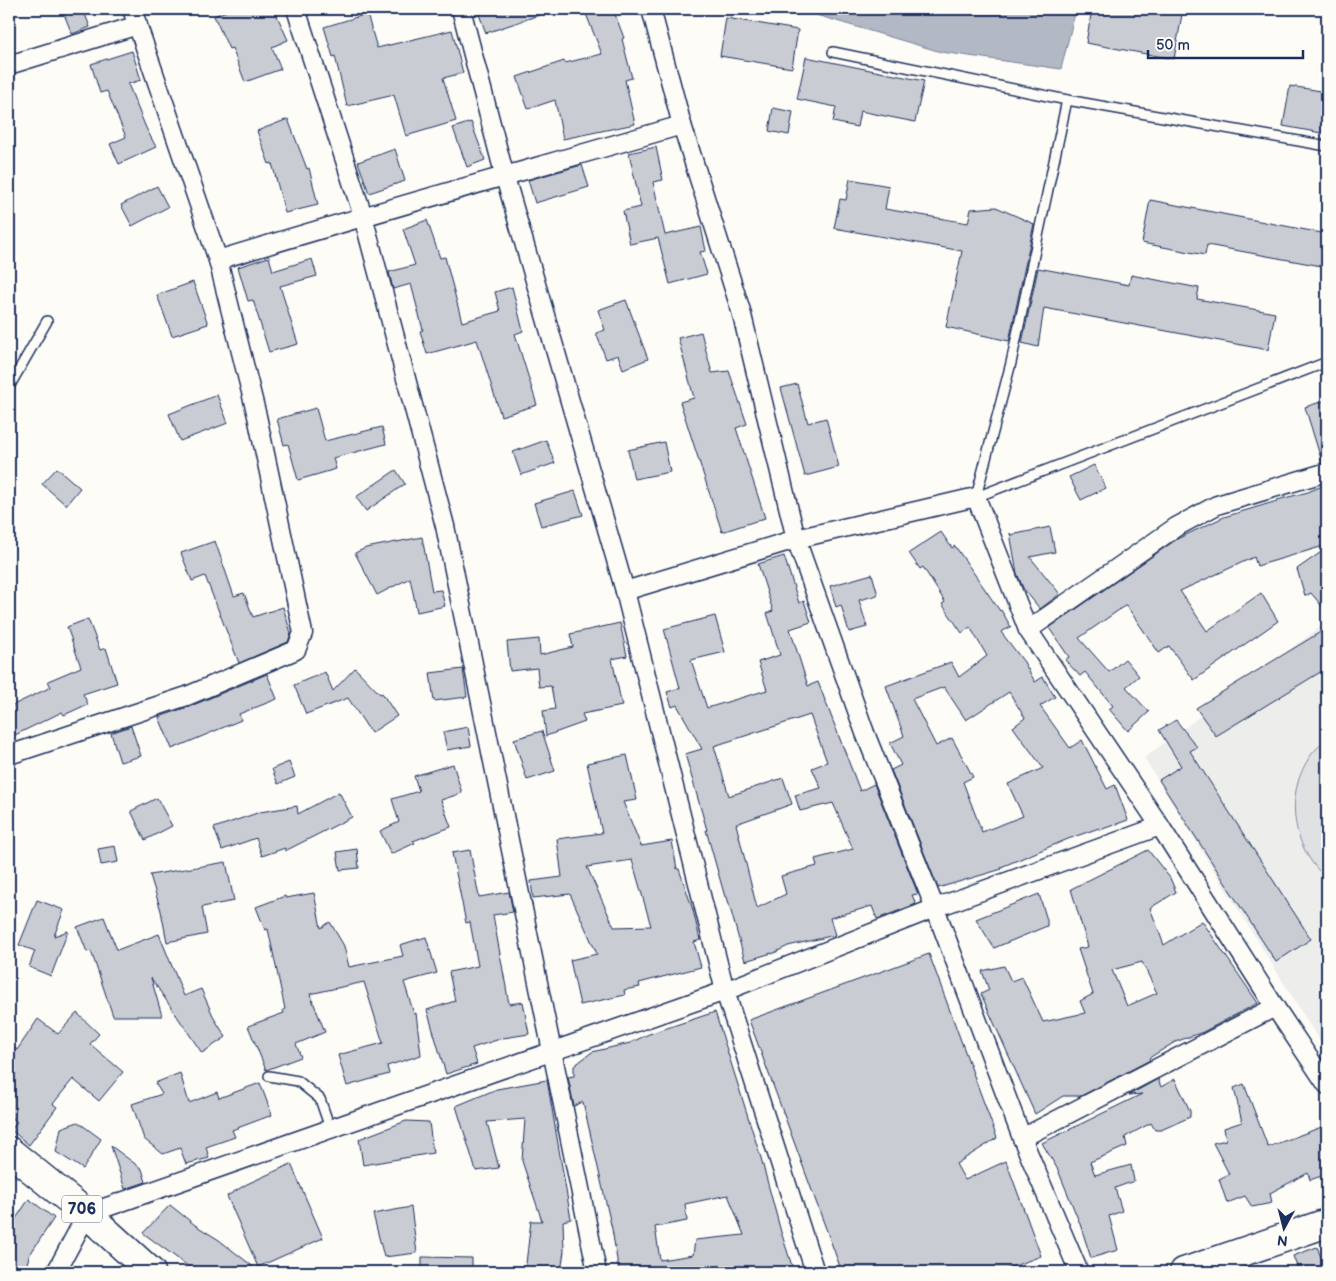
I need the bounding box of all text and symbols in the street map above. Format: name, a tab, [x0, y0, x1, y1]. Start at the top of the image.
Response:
scale bar	[1148, 28, 1304, 60]
text: 50 m	[1156, 36, 1190, 55]
road number: 706	[62, 1196, 102, 1222]
north arrow	[1258, 1204, 1308, 1254]
text: N	[1276, 1231, 1289, 1249]

